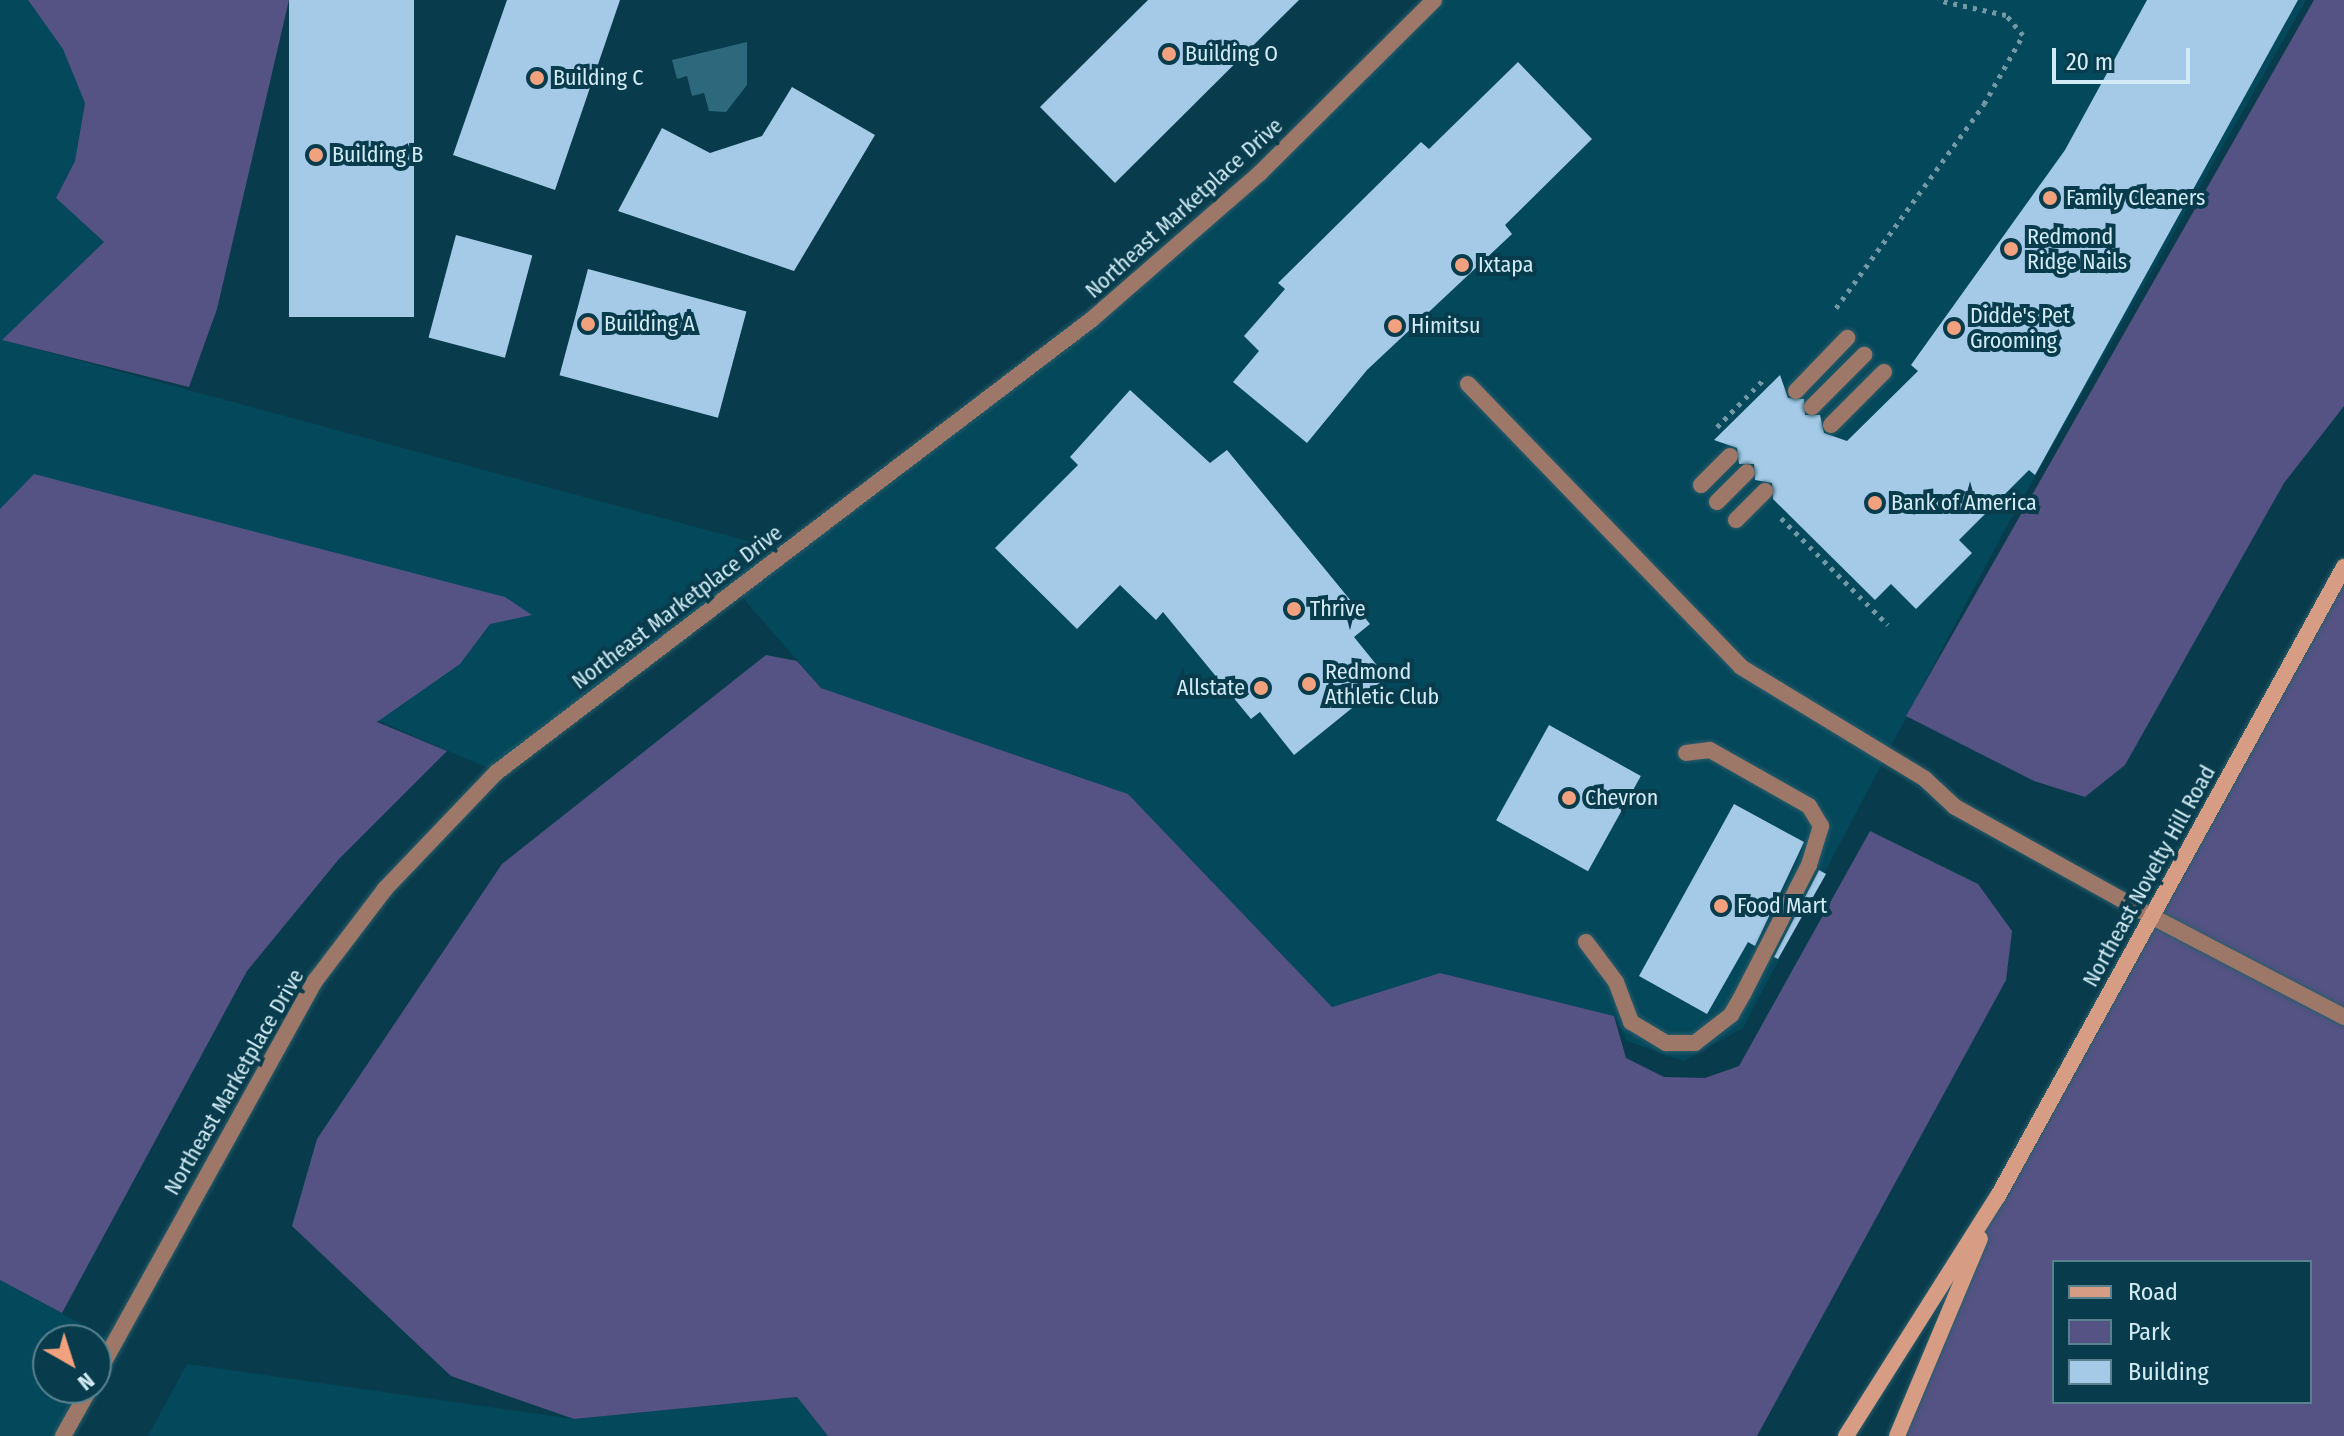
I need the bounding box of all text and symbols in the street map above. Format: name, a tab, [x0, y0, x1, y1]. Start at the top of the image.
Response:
scale bar	[2056, 32, 2194, 82]
place label: Building O	[1185, 41, 1278, 67]
marker: Building O	[1160, 45, 1178, 63]
text: 20 m	[2066, 48, 2113, 76]
place label: Building C	[553, 65, 643, 91]
marker: Building C	[528, 69, 546, 87]
street label: Northeast Marketplace Drive	[1080, 112, 1288, 304]
place label: Building B	[332, 142, 423, 168]
marker: Building B	[307, 146, 325, 164]
place label: Family Cleaners	[2066, 185, 2205, 211]
marker: Family Cleaners	[2041, 189, 2059, 207]
place label: Redmond Ridge Nails	[2027, 223, 2127, 274]
marker: Redmond Ridge Nails	[2002, 240, 2020, 258]
place label: Ixtapa	[1478, 252, 1534, 278]
marker: Ixtapa	[1453, 256, 1471, 274]
place label: Didde's Pet Grooming	[1970, 302, 2070, 354]
place label: Building A	[604, 311, 695, 337]
place label: Himitsu	[1411, 313, 1480, 339]
marker: Building A	[579, 315, 597, 333]
marker: Himitsu	[1386, 317, 1404, 335]
marker: Didde's Pet Grooming	[1945, 319, 1963, 337]
place label: Bank of America	[1891, 490, 2037, 516]
marker: Bank of America	[1866, 494, 1884, 512]
street label: Northeast Marketplace Drive	[567, 519, 787, 695]
place label: Thrive	[1310, 596, 1366, 622]
marker: Thrive	[1285, 600, 1303, 618]
place label: Redmond Athletic Club	[1325, 658, 1439, 710]
place label: Allstate	[1177, 675, 1245, 701]
marker: Redmond Athletic Club	[1300, 675, 1318, 693]
marker: Allstate	[1252, 679, 1270, 697]
street label: Northeast Novelty Hill Road	[2077, 761, 2221, 991]
place label: Chevron	[1585, 785, 1658, 811]
marker: Chevron	[1560, 789, 1578, 807]
place label: Food Mart	[1737, 893, 1827, 919]
marker: Food Mart	[1712, 897, 1730, 915]
street label: Northeast Marketplace Drive	[158, 964, 310, 1200]
legend	[2052, 1260, 2312, 1404]
text: Road	[2128, 1278, 2178, 1306]
text: Park	[2128, 1318, 2171, 1346]
north arrow	[32, 1324, 112, 1404]
text: Building	[2128, 1358, 2209, 1386]
text: N	[73, 1367, 100, 1396]

